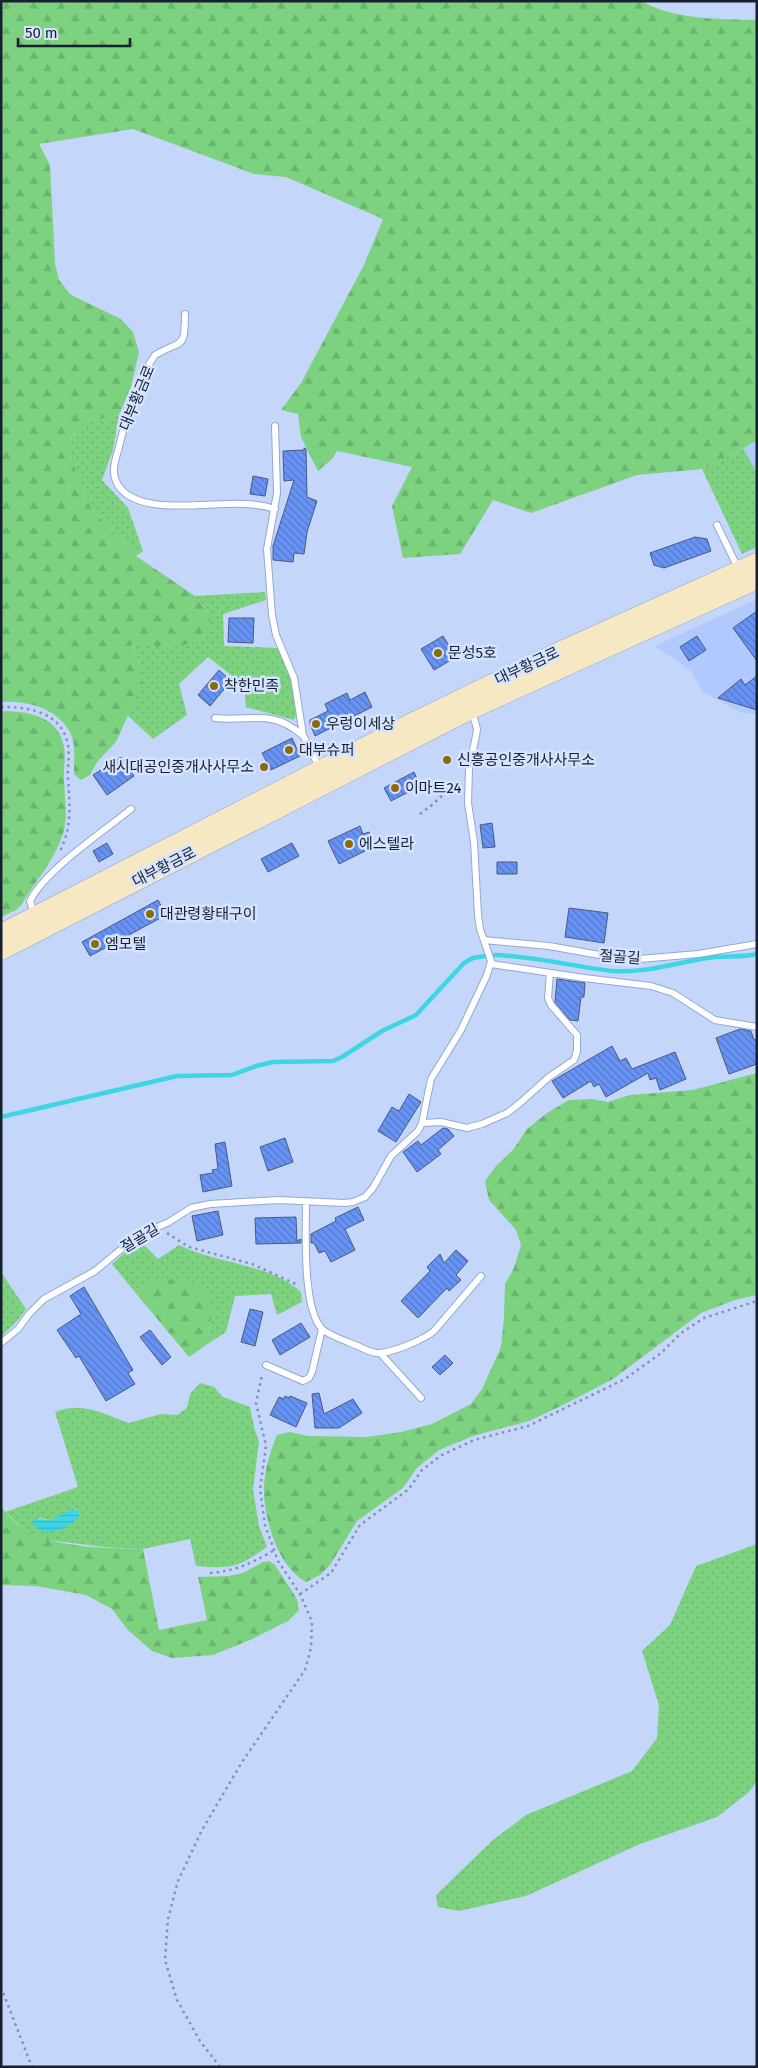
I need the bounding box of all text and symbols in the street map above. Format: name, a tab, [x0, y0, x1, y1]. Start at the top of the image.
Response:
scale bar	[18, 15, 130, 47]
text: 50 m	[25, 24, 58, 42]
street label: 대부황금로	[116, 363, 158, 433]
street label: 대부황금로	[492, 643, 562, 689]
place label: 문성5호	[448, 644, 497, 662]
marker: 문성5호	[432, 647, 444, 659]
place label: 착한민족	[224, 677, 279, 695]
marker: 착한민족	[208, 680, 220, 692]
place label: 우렁이세상	[326, 715, 395, 733]
marker: 우렁이세상	[310, 718, 322, 730]
place label: 대부슈퍼	[299, 741, 354, 759]
marker: 대부슈퍼	[283, 744, 295, 756]
place label: 신흥공인중개사사무소	[457, 751, 595, 769]
marker: 신흥공인중개사사무소	[441, 754, 453, 766]
place label: 새시대공인중개사사무소	[102, 758, 254, 776]
marker: 새시대공인중개사사무소	[258, 761, 270, 773]
place label: 이마트24	[405, 779, 461, 797]
marker: 이마트24	[389, 782, 401, 794]
place label: 에스텔라	[359, 835, 414, 853]
marker: 에스텔라	[343, 838, 355, 850]
street label: 대부황금로	[129, 843, 199, 891]
place label: 대관령황태구이	[160, 905, 257, 923]
marker: 대관령황태구이	[144, 908, 156, 920]
place label: 엠모텔	[105, 935, 146, 953]
marker: 엠모텔	[89, 938, 101, 950]
street label: 절골길	[599, 947, 641, 967]
street label: 절골길	[118, 1220, 162, 1256]

